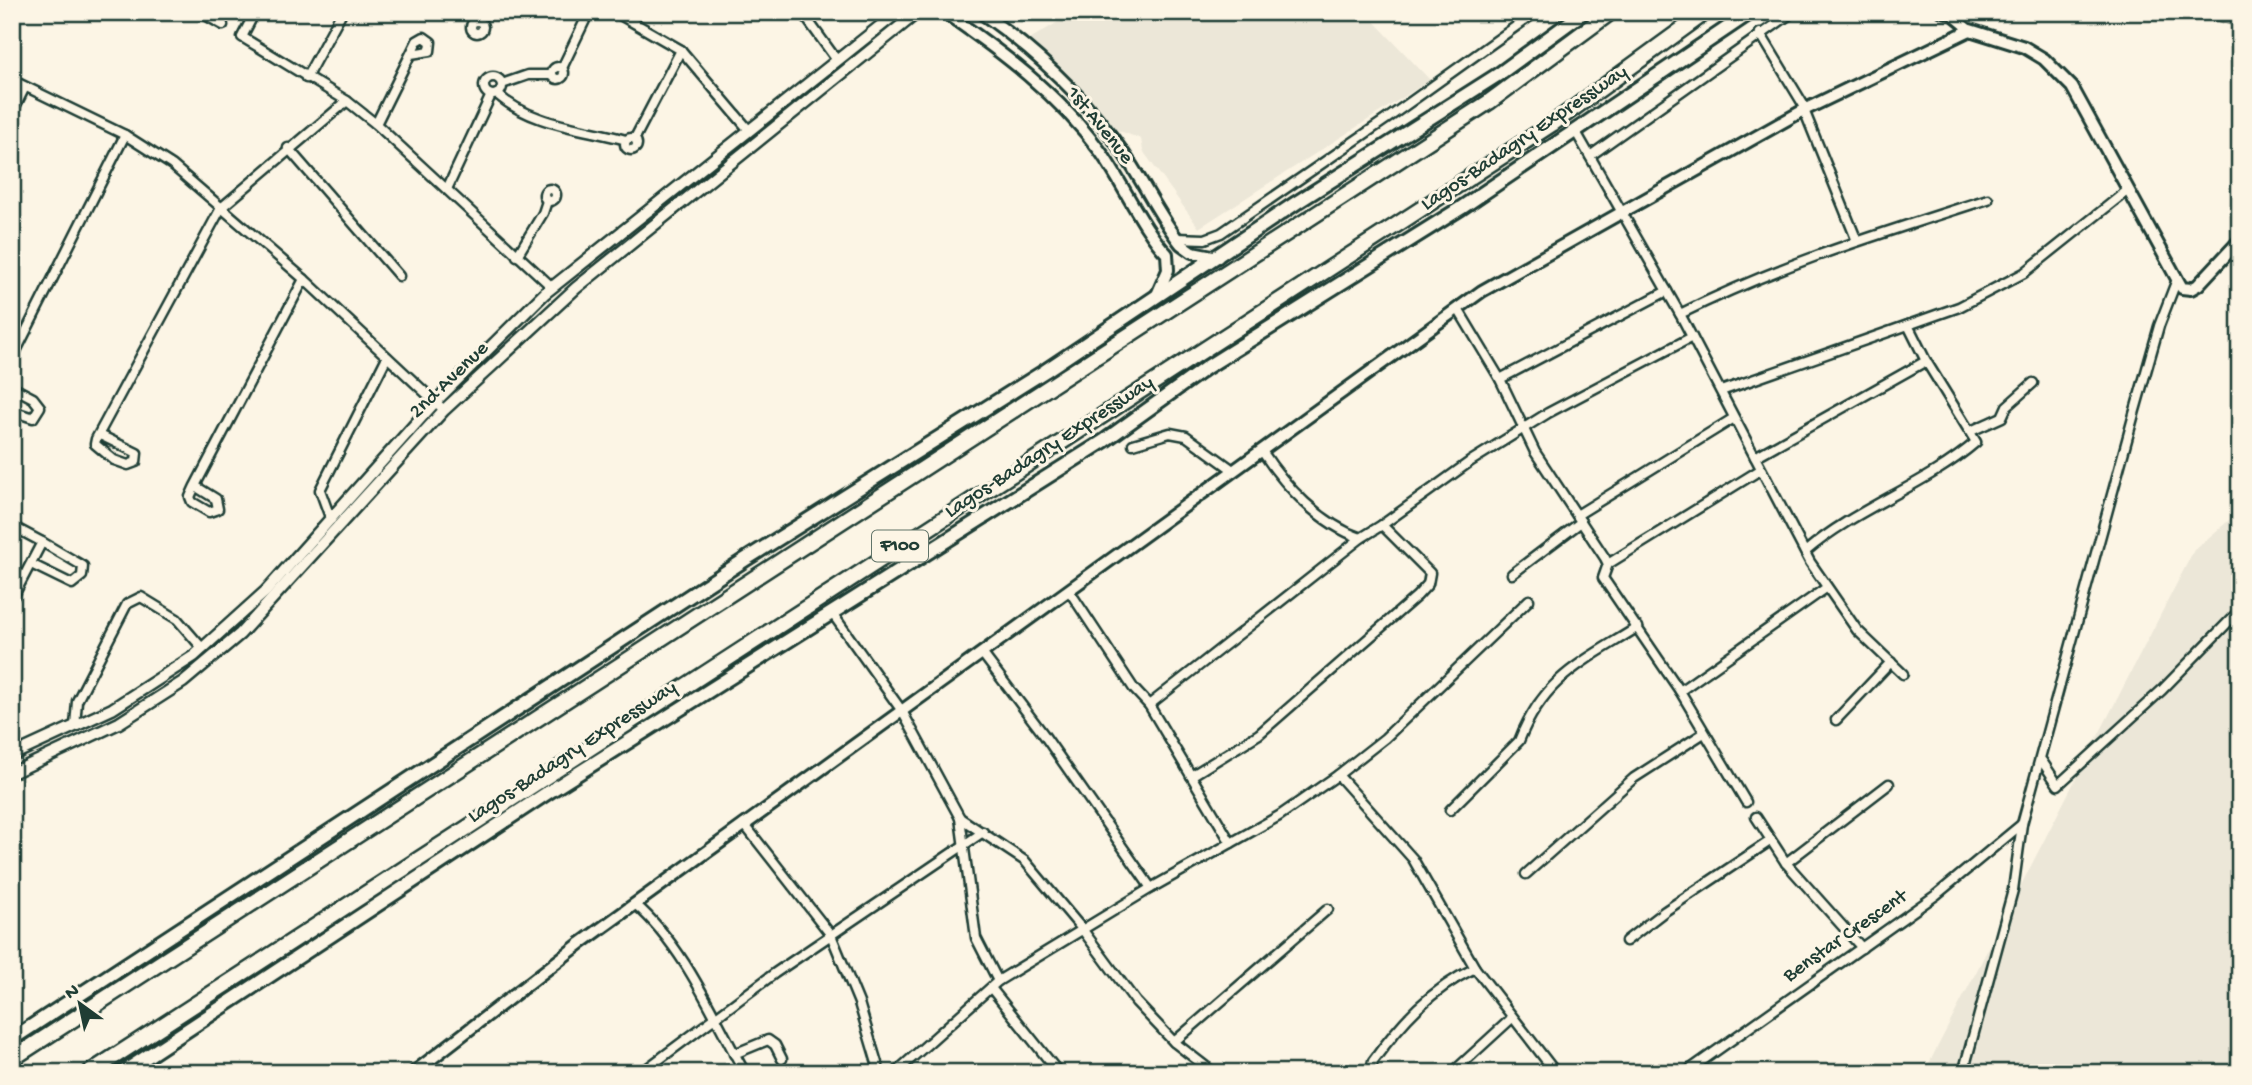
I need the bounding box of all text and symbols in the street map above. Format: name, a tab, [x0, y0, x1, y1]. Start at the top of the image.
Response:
street label: Lagos-Badagry Expressway	[1417, 60, 1633, 218]
street label: 1st Avenue	[1059, 81, 1139, 171]
street label: 2nd Avenue	[405, 336, 496, 425]
street label: Lagos-Badagry Expressway	[941, 371, 1159, 525]
road number: F100	[872, 530, 928, 562]
street label: Lagos-Badagry Expressway	[464, 676, 682, 830]
street label: Benstar Crescent	[1778, 884, 1915, 990]
north arrow	[46, 970, 116, 1040]
text: N	[61, 980, 84, 1006]

